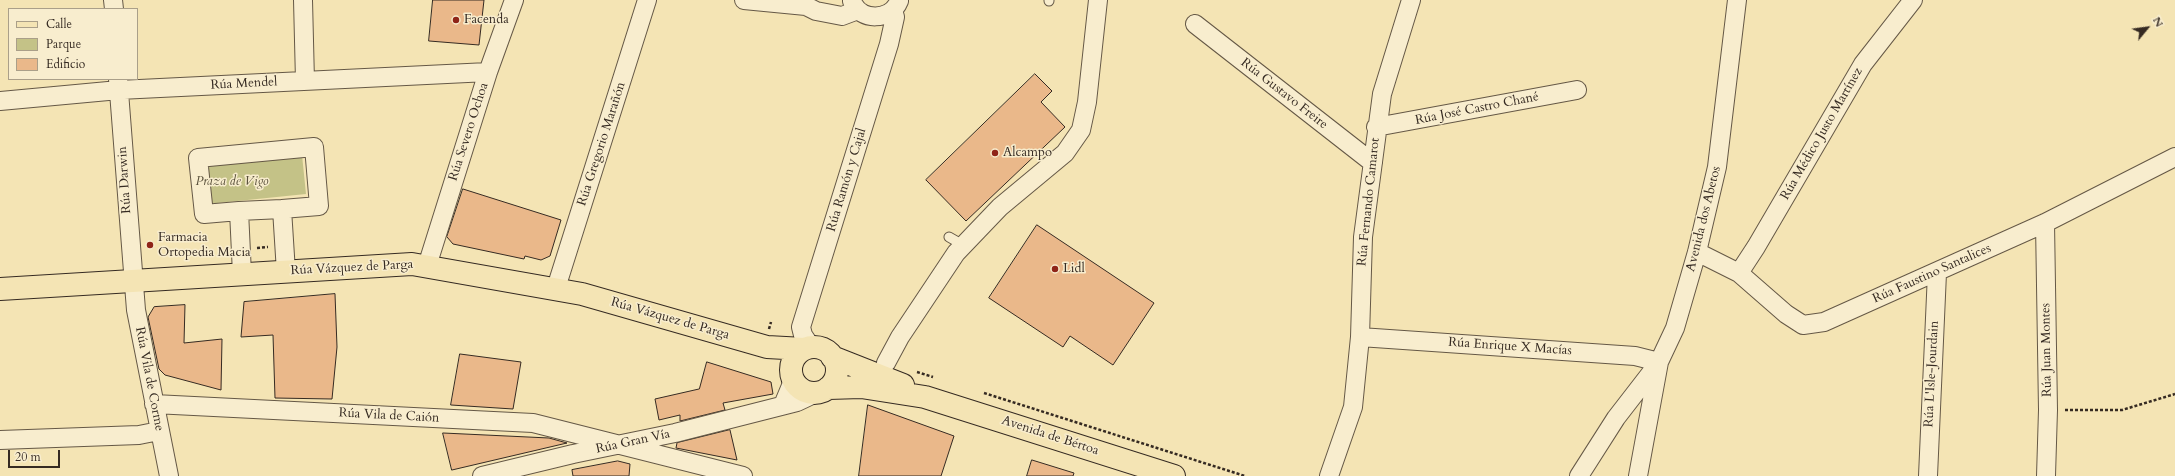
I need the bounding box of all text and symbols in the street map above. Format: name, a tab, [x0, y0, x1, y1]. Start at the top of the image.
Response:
legend	[8, 8, 138, 80]
north arrow	[2127, 8, 2167, 48]
place label: Facenda	[464, 12, 509, 28]
text: N	[2149, 14, 2167, 30]
marker: Facenda	[451, 15, 461, 25]
text: Calle	[46, 16, 72, 32]
text: Parque	[46, 36, 81, 52]
street label: Rúa Gustavo Freire	[1237, 55, 1331, 133]
text: Edificio	[46, 56, 85, 72]
street label: Rúa Médico Justo Martínez	[1778, 65, 1866, 203]
street label: Rúa Mendel	[210, 74, 278, 94]
street label: Rúa Gregorio Marañón	[575, 80, 629, 208]
street label: Rúa Severo Ochoa	[446, 81, 492, 183]
street label: Rúa José Castro Chané	[1414, 89, 1540, 129]
street label: Rúa Ramón y Cajal	[824, 126, 870, 234]
street label: Rúa Fernando Camarot	[1354, 137, 1384, 267]
place label: Alcampo	[1003, 145, 1052, 161]
street label: Rúa Darwin	[115, 146, 135, 214]
marker: Alcampo	[990, 148, 1000, 158]
street label: Avenida dos Abetos	[1683, 165, 1725, 273]
park label: Praza de Vigo	[195, 174, 269, 190]
place label: Farmacia Ortopedia Macia	[158, 230, 251, 261]
marker: Farmacia Ortopedia Macia	[145, 240, 155, 250]
street label: Rúa Faustino Santalices	[1870, 241, 1994, 307]
street label: Rúa Vázquez de Parga	[290, 257, 414, 279]
place label: Lidl	[1063, 261, 1085, 277]
marker: Lidl	[1050, 264, 1060, 274]
street label: Rúa Vázquez de Parga	[609, 295, 731, 343]
street label: Rúa Juan Montes	[2038, 303, 2056, 397]
street label: Rúa L'Isle-Jourdain	[1921, 320, 1943, 428]
street label: Rúa Vila de Corme	[131, 326, 167, 432]
street label: Rúa Enrique X Macías	[1448, 335, 1572, 359]
street label: Rúa Vila de Caión	[338, 406, 440, 426]
street label: Avenida de Bértoa	[999, 413, 1101, 459]
street label: Rúa Gran Vía	[594, 427, 672, 457]
scale bar	[10, 442, 62, 468]
text: 20 m	[15, 449, 41, 465]

